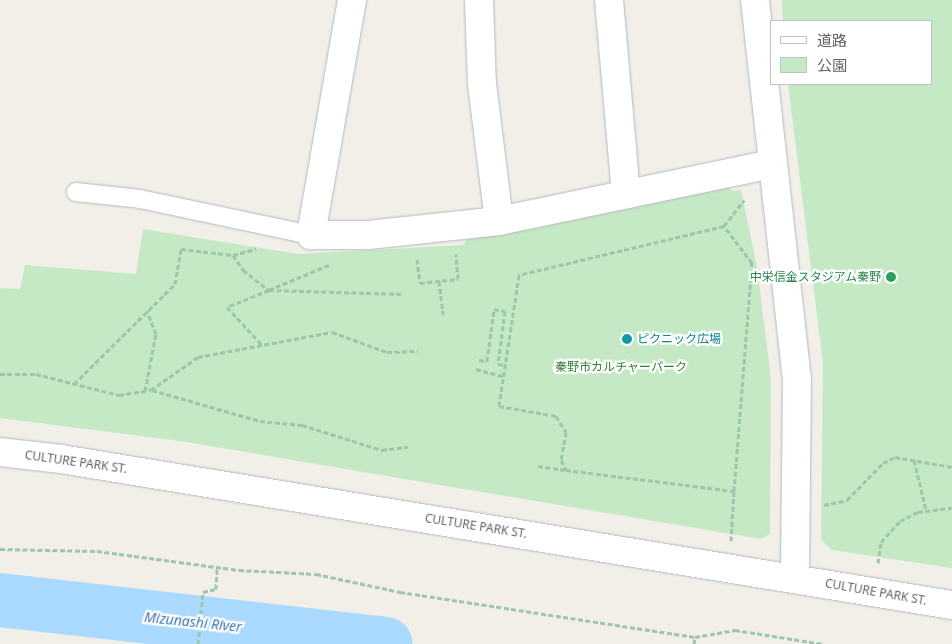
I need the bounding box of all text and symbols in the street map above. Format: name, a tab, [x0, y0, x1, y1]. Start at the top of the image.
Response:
legend	[770, 20, 932, 85]
text: 道路	[817, 30, 847, 50]
text: 公園	[817, 55, 847, 75]
place label: 中栄信金スタジアム秦野	[749, 270, 881, 284]
marker: 中栄信金スタジアム秦野	[885, 271, 897, 283]
place label: ピクニック広場	[637, 332, 721, 346]
marker: ピクニック広場	[621, 333, 633, 345]
park label: 秦野市カルチャーパーク	[555, 360, 687, 374]
street label: CULTURE PARK ST.	[24, 448, 128, 476]
street label: CULTURE PARK ST.	[424, 511, 528, 541]
street label: CULTURE PARK ST.	[824, 576, 928, 608]
water label: Mizunashi River	[143, 609, 243, 635]

